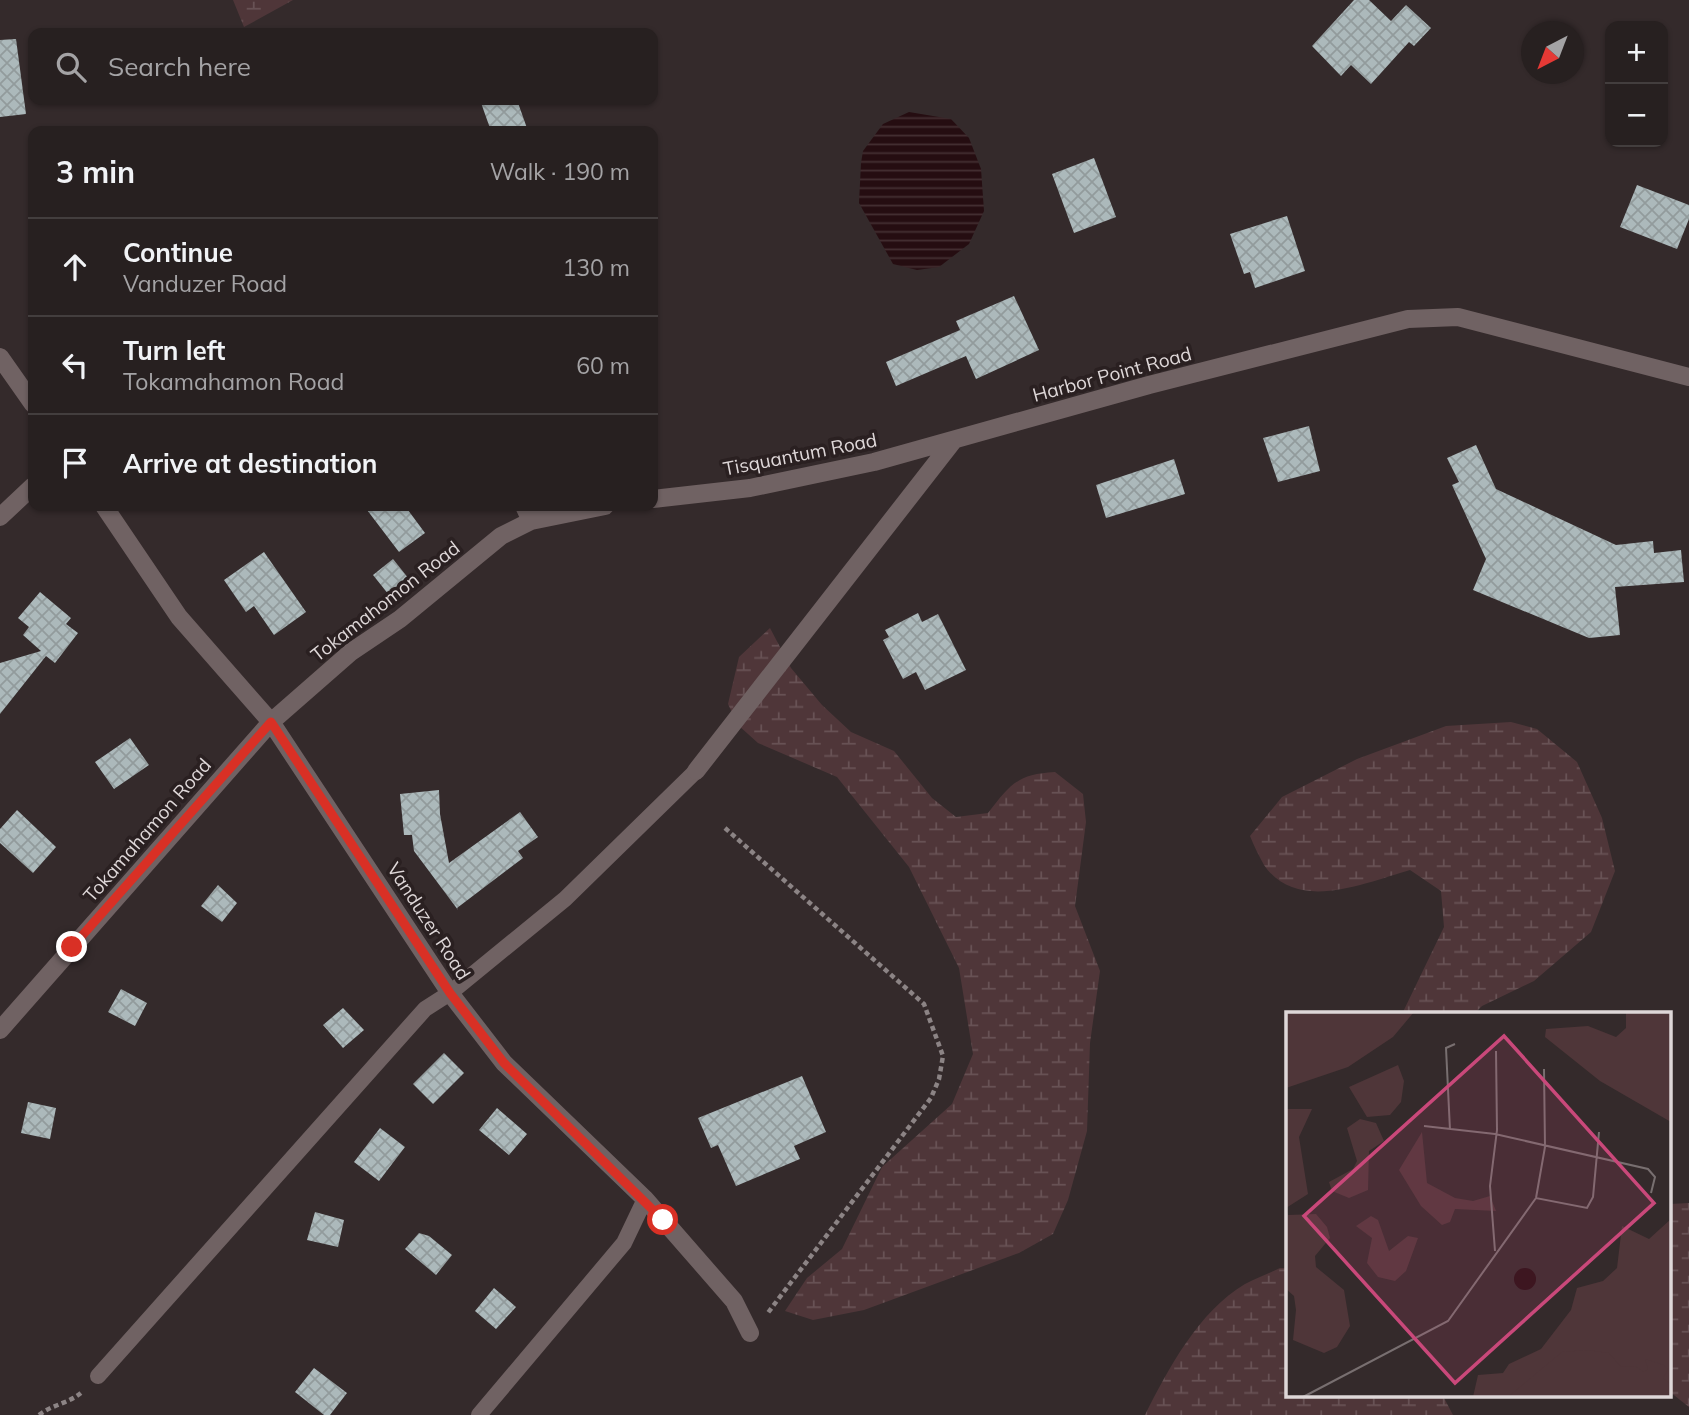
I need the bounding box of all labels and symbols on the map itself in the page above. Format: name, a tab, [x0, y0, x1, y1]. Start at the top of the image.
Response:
north arrow	[1521, 21, 1584, 84]
street label: Harbor Point Road	[1030, 341, 1194, 407]
street label: Tisquantum Road	[721, 427, 879, 481]
street label: Tokamahomon Road	[306, 535, 464, 667]
street label: Tokamahamon Road	[78, 753, 216, 907]
street label: Vanduzer Road	[382, 858, 476, 984]
route end	[56, 931, 87, 962]
inset map	[1286, 1012, 1672, 1398]
route start	[647, 1204, 678, 1235]

